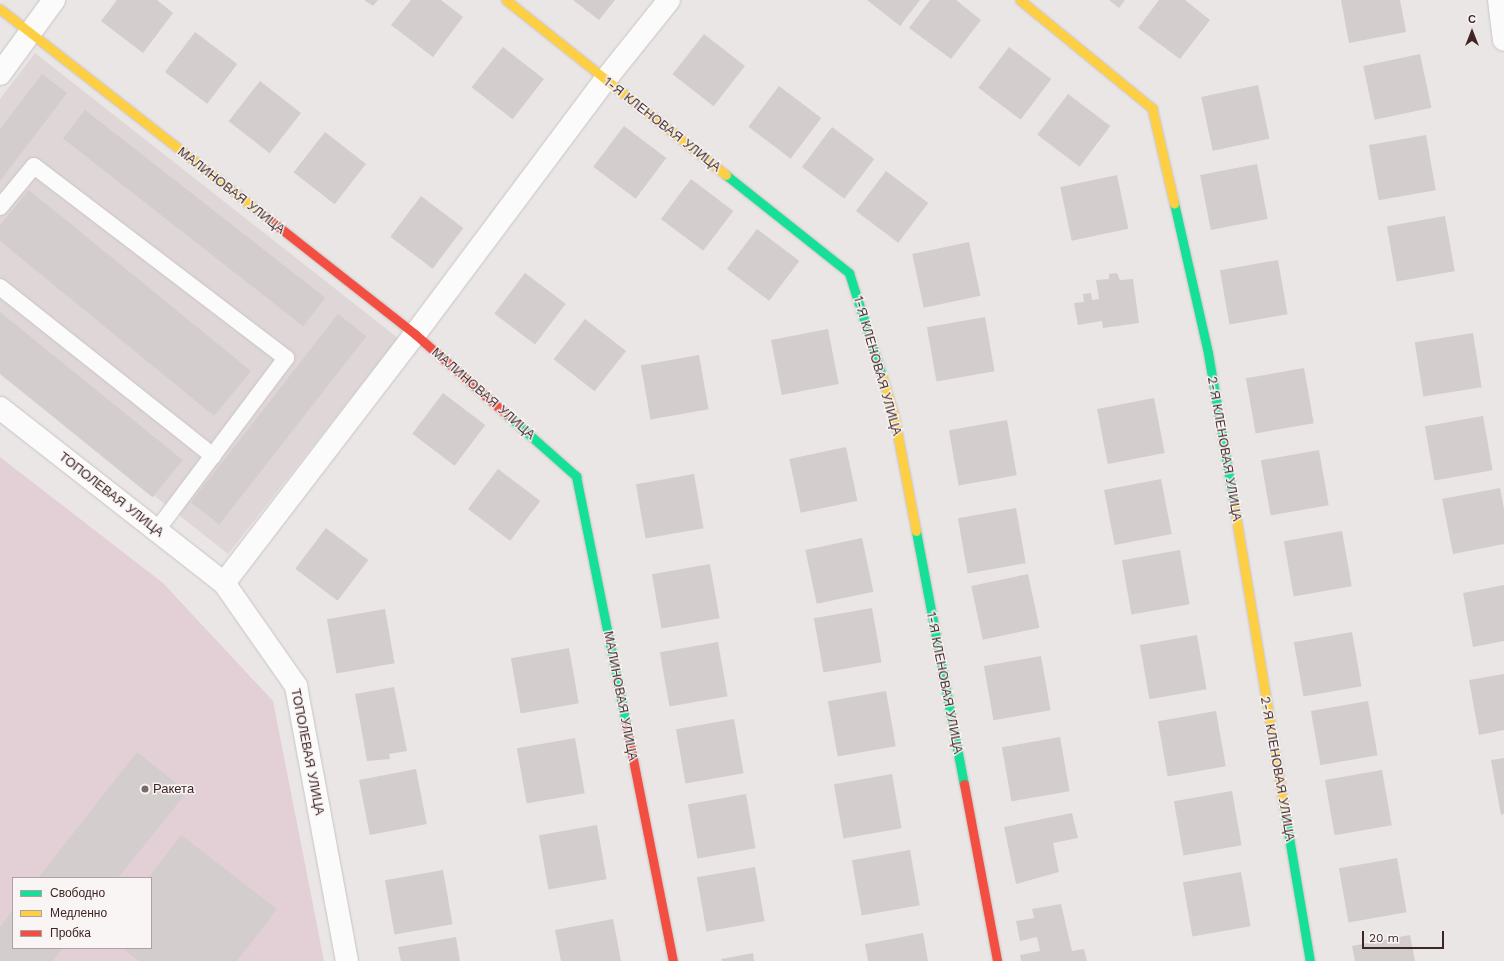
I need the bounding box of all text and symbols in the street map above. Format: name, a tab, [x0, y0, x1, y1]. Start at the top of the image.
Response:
north arrow	[1452, 12, 1492, 52]
text: С	[1468, 13, 1476, 26]
street label: 1-Я КЛЕНОВАЯ УЛИЦА	[600, 74, 724, 176]
street label: МАЛИНОВАЯ УЛИЦА	[174, 144, 288, 238]
street label: 1-Я КЛЕНОВАЯ УЛИЦА	[850, 294, 904, 438]
street label: МАЛИНОВАЯ УЛИЦА	[428, 345, 538, 443]
street label: 2-Я КЛЕНОВАЯ УЛИЦА	[1204, 375, 1244, 523]
street label: ТОПОЛЕВАЯ УЛИЦА	[55, 449, 167, 541]
street label: 1-Я КЛЕНОВАЯ УЛИЦА	[923, 611, 965, 755]
street label: МАЛИНОВАЯ УЛИЦА	[600, 630, 640, 762]
street label: ТОПОЛЕВАЯ УЛИЦА	[287, 687, 327, 817]
street label: 2-Я КЛЕНОВАЯ УЛИЦА	[1257, 695, 1297, 843]
place label: Ракета	[153, 781, 194, 797]
marker: Ракета	[140, 784, 150, 794]
legend	[12, 877, 152, 949]
text: Свободно	[50, 886, 105, 900]
text: Медленно	[50, 906, 107, 920]
scale bar	[1364, 923, 1446, 949]
text: Пробка	[50, 926, 91, 940]
text: 20 m	[1369, 931, 1399, 945]

